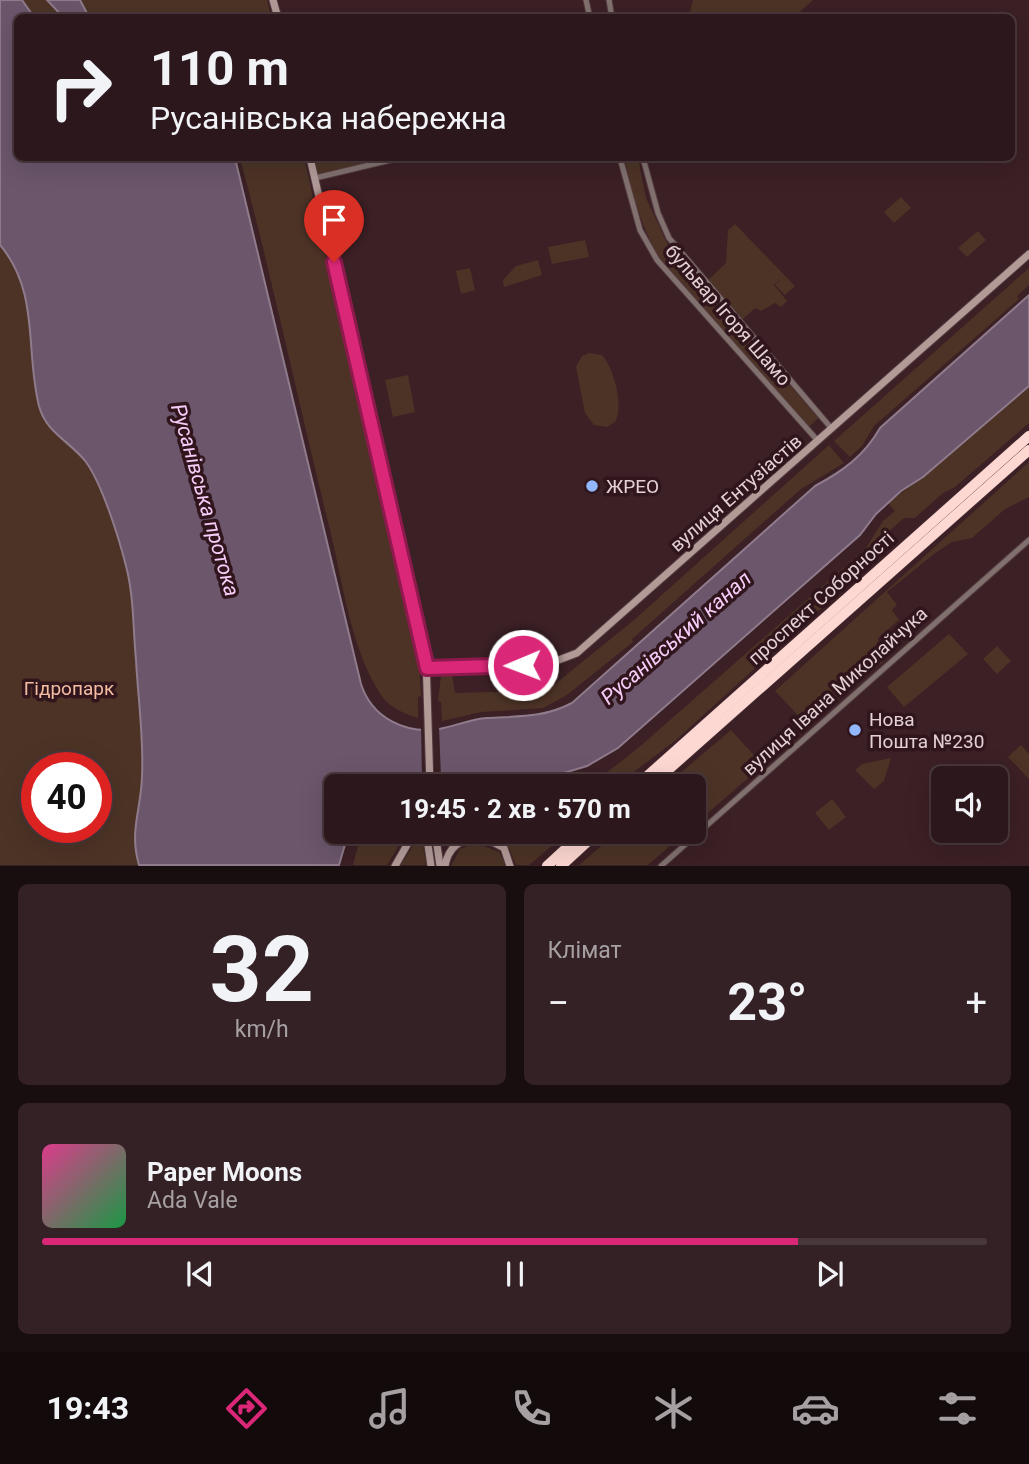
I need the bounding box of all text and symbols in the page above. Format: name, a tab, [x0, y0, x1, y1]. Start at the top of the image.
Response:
text: 110 m	[150, 40, 289, 97]
icon: right	[35, 42, 126, 133]
text: Русанівська набережна	[150, 99, 507, 137]
pin	[304, 190, 364, 262]
icon: arrive	[315, 201, 353, 239]
street label: бульвар Ігоря Шамо	[660, 240, 796, 390]
water label: Русанівська протока	[166, 401, 244, 599]
street label: вулиця Ентузіастів	[665, 430, 807, 556]
place label: ЖРЕО	[606, 475, 659, 498]
marker: ЖРЕО	[584, 478, 600, 494]
street label: проспект Соборності	[743, 526, 899, 670]
water label: Русанівський канал	[596, 566, 756, 710]
street label: вулиця Івана Миколайчука	[738, 602, 932, 780]
position arrow	[486, 628, 560, 702]
park label: Гідропарк	[24, 677, 115, 700]
place label: Нова Пошта №230	[869, 708, 984, 753]
marker: Нова Пошта №230	[847, 722, 863, 738]
speed limit sign: 40	[21, 752, 112, 843]
map controls	[931, 766, 1008, 843]
button: sound	[931, 766, 1008, 843]
text: 19:45 · 2 хв · 570 m	[399, 794, 631, 824]
text: 32	[210, 917, 314, 1023]
text: Клімат	[548, 937, 622, 964]
text: 23°	[727, 972, 807, 1033]
text: −	[548, 981, 569, 1025]
text: +	[965, 981, 987, 1025]
text: km/h	[235, 1016, 289, 1043]
text: Paper Moons	[147, 1157, 302, 1187]
text: Ada Vale	[147, 1187, 238, 1214]
icon: previous	[181, 1255, 219, 1293]
icon: pause	[496, 1255, 534, 1293]
icon: next	[811, 1255, 849, 1293]
icon: directions	[222, 1384, 271, 1433]
icon: music	[365, 1384, 414, 1433]
icon: phone	[507, 1384, 556, 1433]
icon: climate	[649, 1384, 698, 1433]
icon: car	[791, 1384, 840, 1433]
icon: filters	[933, 1384, 982, 1433]
text: 19:43	[47, 1389, 129, 1427]

